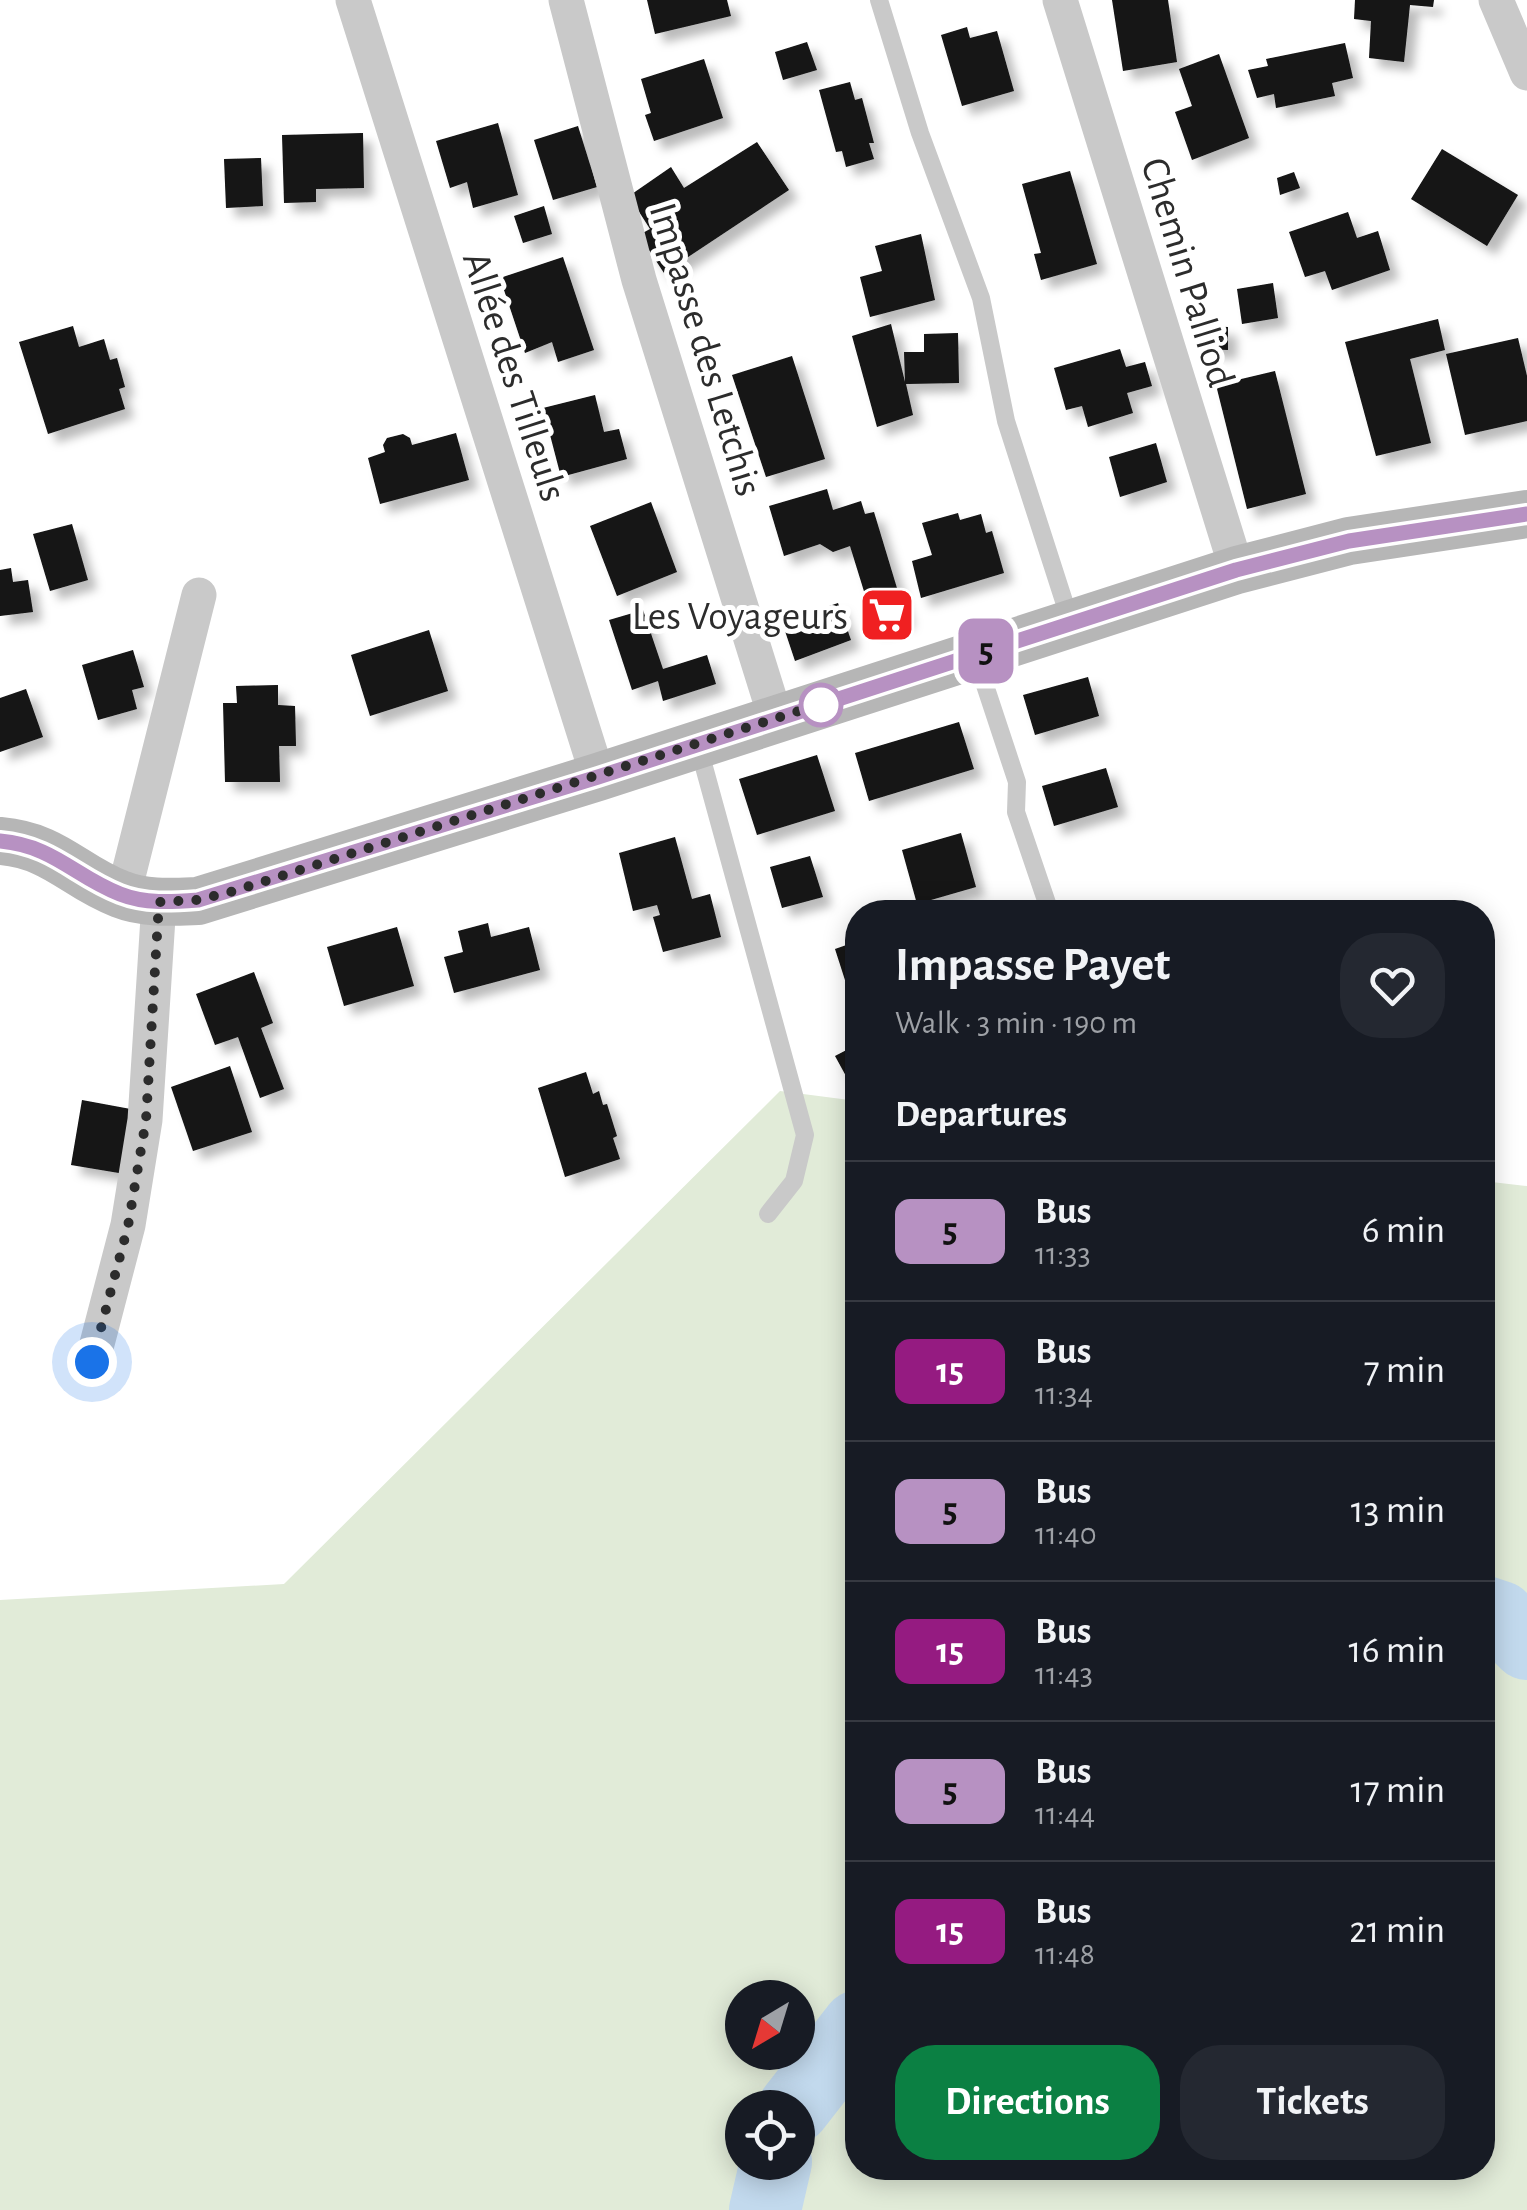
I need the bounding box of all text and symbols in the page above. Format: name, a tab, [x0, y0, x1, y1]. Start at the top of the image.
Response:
street label: Chemin Palliod	[1133, 153, 1241, 392]
street label: Impasse des Letchis	[642, 198, 769, 501]
street label: Allée des Tilleuls	[455, 247, 573, 506]
supermarket icon: Les Voyageurs	[857, 585, 917, 645]
place label: Les Voyageurs	[632, 597, 848, 637]
line badge: 5	[954, 618, 1018, 684]
text: 5	[978, 634, 994, 669]
unlabelled marker	[800, 684, 842, 726]
button: heart	[1340, 933, 1445, 1038]
text: Impasse Payet	[895, 942, 1170, 990]
text: Walk · 3 min · 190 m	[895, 1007, 1137, 1039]
text: Departures	[895, 1096, 1067, 1134]
text: Bus	[1035, 1193, 1091, 1231]
text: 6 min	[1362, 1212, 1445, 1250]
text: 5	[942, 1214, 958, 1249]
text: 11:33	[1035, 1238, 1091, 1270]
text: Bus	[1035, 1333, 1091, 1371]
your location	[67, 1337, 117, 1387]
text: 7 min	[1364, 1352, 1445, 1390]
text: 15	[936, 1354, 964, 1389]
text: 11:34	[1035, 1378, 1093, 1410]
text: Bus	[1035, 1473, 1091, 1511]
text: 13 min	[1351, 1492, 1445, 1530]
text: 5	[942, 1494, 958, 1529]
text: 11:40	[1035, 1518, 1097, 1550]
text: Bus	[1035, 1613, 1091, 1651]
text: 16 min	[1349, 1632, 1445, 1670]
text: 15	[936, 1634, 964, 1669]
text: 11:43	[1035, 1658, 1093, 1690]
text: Bus	[1035, 1753, 1091, 1791]
text: 17 min	[1351, 1772, 1445, 1810]
text: 5	[942, 1774, 958, 1809]
text: 11:44	[1035, 1798, 1095, 1830]
text: Bus	[1035, 1893, 1091, 1931]
text: 21 min	[1349, 1912, 1445, 1950]
text: 15	[936, 1914, 964, 1949]
text: 11:48	[1035, 1938, 1095, 1970]
north arrow	[725, 1980, 815, 2070]
map controls	[725, 1980, 815, 2180]
button: Directions	[895, 2045, 1160, 2160]
button: Tickets	[1180, 2045, 1445, 2160]
button: locate	[725, 2090, 815, 2180]

